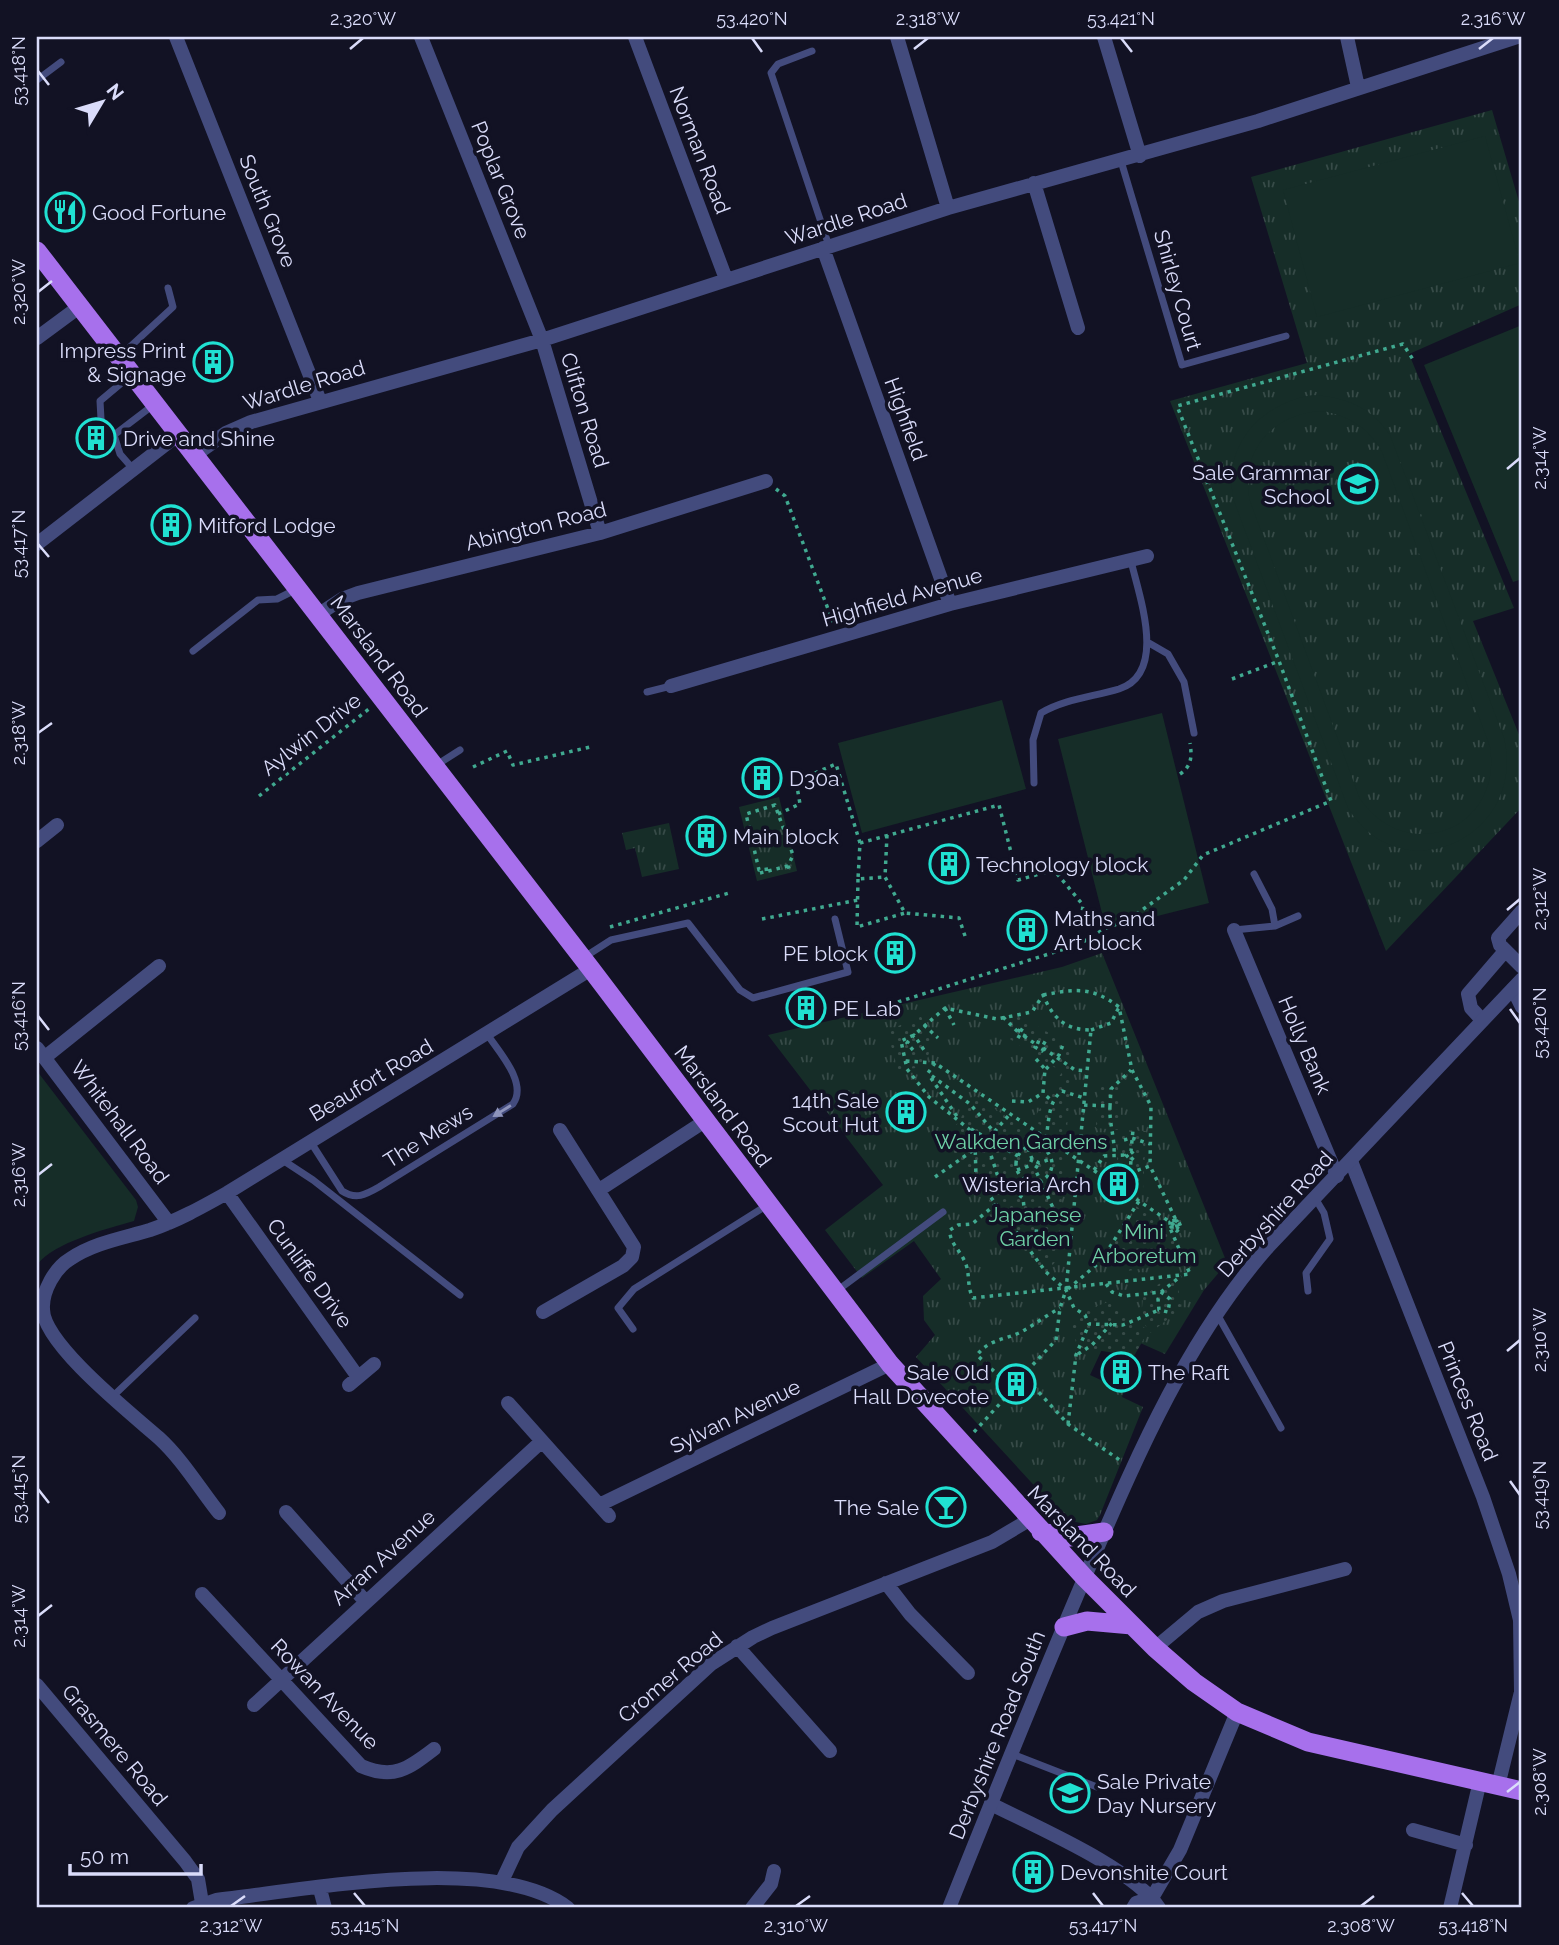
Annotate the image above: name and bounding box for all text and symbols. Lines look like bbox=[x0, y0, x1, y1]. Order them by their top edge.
text: 2.320°W bbox=[330, 8, 396, 29]
text: 53.420°N bbox=[716, 8, 788, 29]
text: 2.318°W bbox=[896, 8, 960, 29]
text: 53.421°N bbox=[1087, 8, 1155, 29]
text: 2.316°W bbox=[1461, 8, 1525, 29]
text: 53.418°N bbox=[8, 36, 29, 106]
north arrow bbox=[66, 66, 136, 136]
text: N bbox=[102, 79, 129, 104]
street label: Norman Road bbox=[664, 83, 736, 217]
street label: Poplar Grove bbox=[466, 117, 536, 243]
street label: South Grove bbox=[234, 151, 302, 271]
street label: Wardle Road bbox=[782, 188, 910, 250]
restaurant icon: Good Fortune bbox=[44, 191, 86, 233]
place label: Good Fortune bbox=[92, 200, 226, 225]
street label: Shirley Court bbox=[1149, 227, 1207, 353]
text: 2.320°W bbox=[8, 259, 29, 325]
place label: Impress Print & Signage bbox=[59, 338, 186, 387]
building icon: Impress Print & Signage bbox=[192, 341, 234, 383]
street label: Clifton Road bbox=[556, 349, 614, 471]
street label: Wardle Road bbox=[240, 355, 368, 415]
street label: Highfield bbox=[879, 374, 933, 464]
building icon: Drive and Shine bbox=[75, 417, 117, 459]
place label: Drive and Shine bbox=[123, 426, 275, 451]
text: 2.314°W bbox=[1529, 426, 1550, 490]
place label: Sale Grammar School bbox=[1192, 460, 1332, 509]
school or university icon: Sale Grammar School bbox=[1337, 463, 1379, 505]
street label: Abington Road bbox=[463, 496, 609, 556]
building icon: Mitford Lodge bbox=[150, 504, 192, 546]
text: 53.417°N bbox=[8, 510, 29, 578]
place label: Mitford Lodge bbox=[198, 513, 335, 538]
street label: Highfield Avenue bbox=[819, 562, 985, 632]
street label: Marsland Road bbox=[325, 590, 433, 722]
street label: Aylwin Drive bbox=[256, 687, 366, 781]
text: 2.318°W bbox=[8, 701, 29, 765]
building icon: D30a bbox=[741, 757, 783, 799]
place label: D30a bbox=[789, 766, 840, 791]
building icon: Main block bbox=[685, 815, 727, 857]
place label: Main block bbox=[733, 824, 839, 849]
building icon: Technology block bbox=[928, 843, 970, 885]
place label: Technology block bbox=[976, 852, 1148, 877]
text: 2.312°W bbox=[1529, 867, 1550, 930]
place label: Maths and Art block bbox=[1054, 906, 1155, 955]
building icon: Maths and Art block bbox=[1006, 909, 1048, 951]
building icon: PE block bbox=[874, 932, 916, 974]
place label: PE block bbox=[783, 941, 868, 966]
text: 53.416°N bbox=[8, 981, 29, 1051]
building icon: PE Lab bbox=[785, 987, 827, 1029]
text: 53.420°N bbox=[1529, 987, 1550, 1059]
street label: Holly Bank bbox=[1273, 992, 1337, 1098]
place label: PE Lab bbox=[833, 996, 901, 1021]
street label: Beaufort Road bbox=[305, 1033, 437, 1127]
street label: Marsland Road bbox=[669, 1040, 777, 1172]
street label: Whitehall Road bbox=[65, 1055, 175, 1189]
place label: 14th Sale Scout Hut bbox=[782, 1088, 879, 1137]
building icon: 14th Sale Scout Hut bbox=[885, 1091, 927, 1133]
street label: The Mews bbox=[379, 1099, 477, 1173]
one-way arrow bbox=[493, 1104, 512, 1117]
park label: Walkden Gardens bbox=[935, 1129, 1107, 1154]
text: 2.316°W bbox=[8, 1143, 29, 1207]
street label: Derbyshire Road bbox=[1212, 1146, 1338, 1282]
building icon: Wisteria Arch bbox=[1097, 1163, 1139, 1205]
place label: Wisteria Arch bbox=[962, 1172, 1091, 1197]
park label: Japanese Garden bbox=[989, 1202, 1081, 1251]
street label: Cunliffe Drive bbox=[262, 1213, 358, 1333]
park label: Mini Arboretum bbox=[1091, 1219, 1197, 1268]
text: 2.310°W bbox=[1529, 1308, 1550, 1372]
street label: Princes Road bbox=[1433, 1337, 1503, 1465]
building icon: The Raft bbox=[1100, 1351, 1142, 1393]
place label: Sale Old Hall Dovecote bbox=[853, 1360, 989, 1409]
place label: The Raft bbox=[1148, 1360, 1230, 1385]
building icon: Sale Old Hall Dovecote bbox=[995, 1363, 1037, 1405]
street label: Sylvan Avenue bbox=[666, 1374, 804, 1458]
text: 53.415°N bbox=[8, 1455, 29, 1523]
text: 53.419°N bbox=[1529, 1461, 1550, 1529]
street label: Marsland Road bbox=[1022, 1480, 1142, 1602]
bar icon: The Sale bbox=[925, 1486, 967, 1528]
place label: The Sale bbox=[834, 1495, 919, 1520]
street label: Arran Avenue bbox=[326, 1504, 440, 1610]
text: 2.314°W bbox=[8, 1584, 29, 1648]
street label: Cromer Road bbox=[613, 1626, 727, 1728]
street label: Derbyshire Road South bbox=[944, 1627, 1050, 1843]
street label: Rowan Avenue bbox=[266, 1633, 384, 1755]
street label: Grasmere Road bbox=[57, 1679, 173, 1811]
text: 2.308°W bbox=[1529, 1748, 1550, 1816]
place label: Sale Private Day Nursery bbox=[1097, 1769, 1217, 1818]
school or university icon: Sale Private Day Nursery bbox=[1049, 1772, 1091, 1814]
scale bar bbox=[70, 1833, 201, 1877]
text: 50 m bbox=[80, 1844, 129, 1869]
building icon: Devonshite Court bbox=[1012, 1851, 1054, 1893]
place label: Devonshite Court bbox=[1060, 1860, 1228, 1885]
text: 2.312°W bbox=[200, 1915, 263, 1936]
text: 53.415°N bbox=[331, 1915, 399, 1936]
text: 2.310°W bbox=[764, 1915, 828, 1936]
text: 53.417°N bbox=[1069, 1915, 1137, 1936]
text: 2.308°W bbox=[1327, 1915, 1395, 1936]
text: 53.418°N bbox=[1438, 1915, 1508, 1936]

